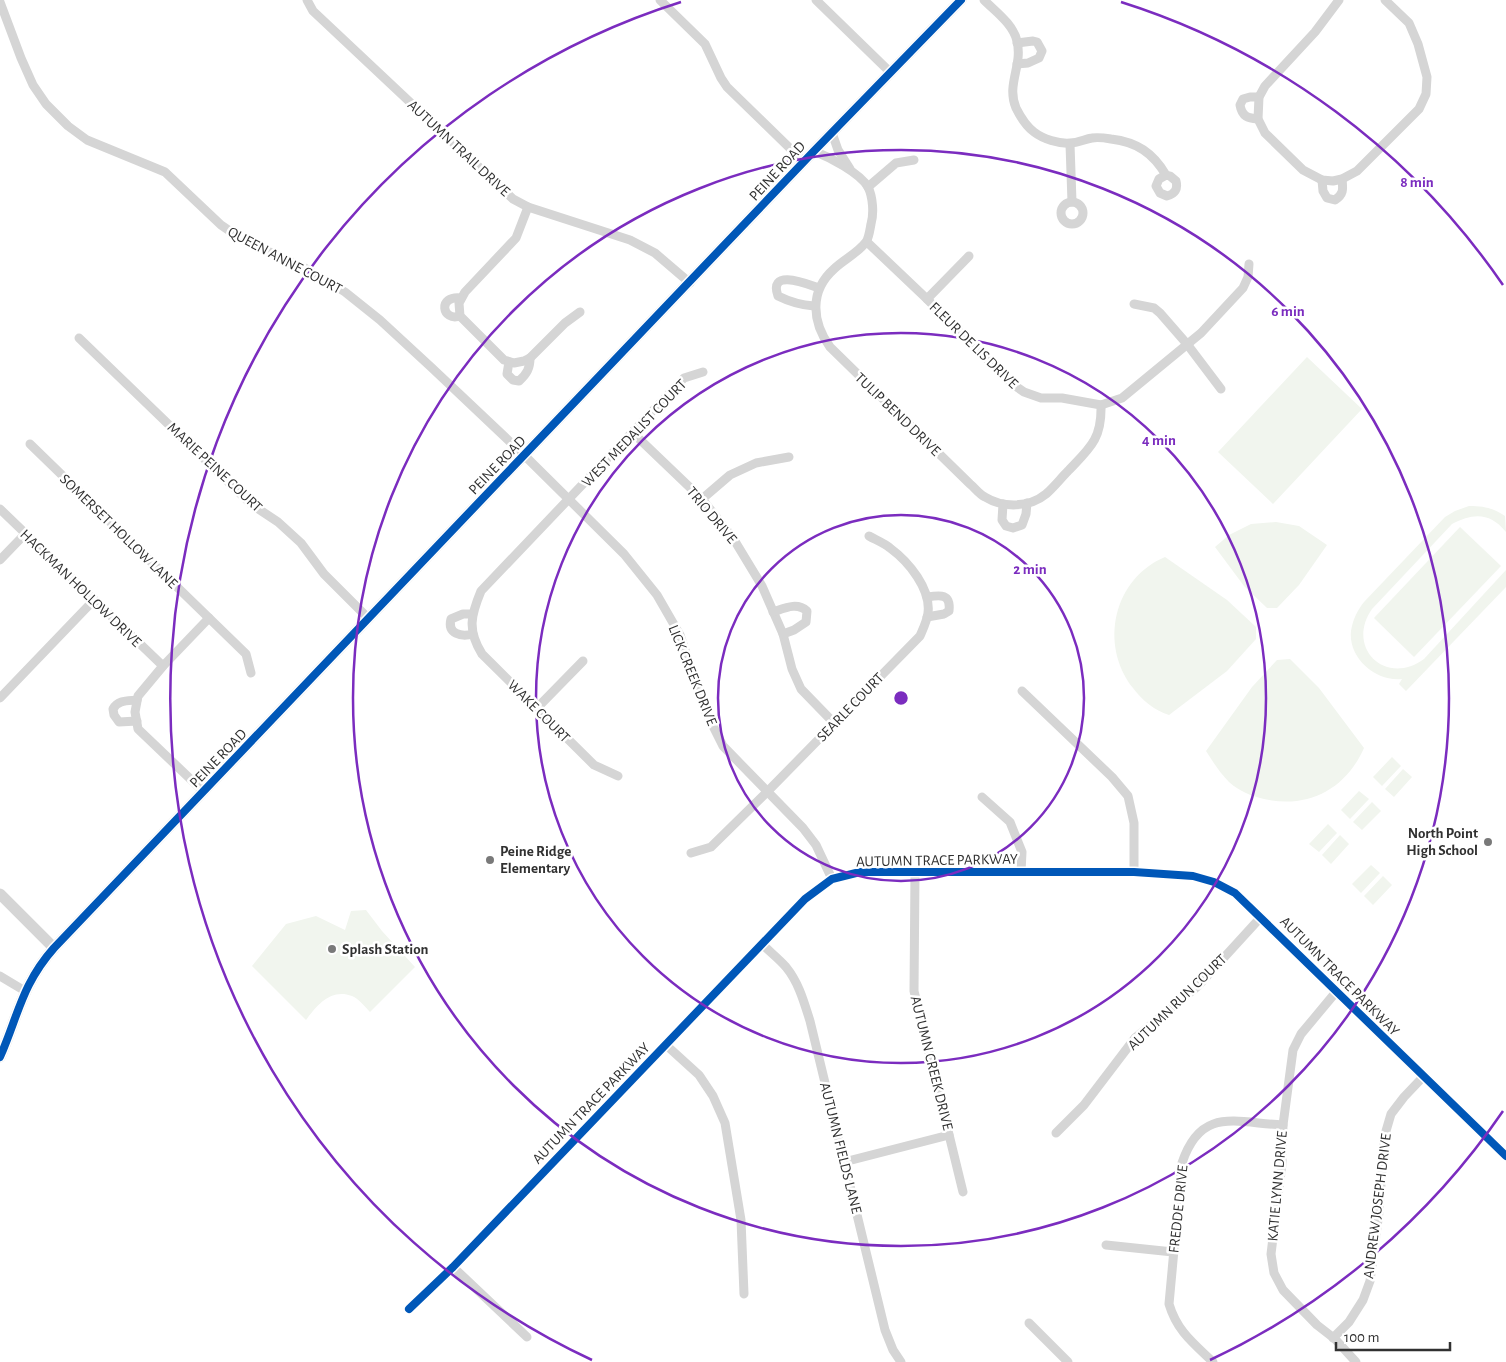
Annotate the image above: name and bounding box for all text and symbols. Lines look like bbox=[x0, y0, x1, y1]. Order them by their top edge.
street label: AUTUMN TRAIL DRIVE bbox=[405, 97, 513, 199]
street label: PEINE ROAD bbox=[746, 139, 809, 204]
text: 8 min bbox=[1400, 175, 1434, 190]
street label: QUEEN ANNE COURT bbox=[225, 224, 345, 297]
street label: FLEUR DE LIS DRIVE bbox=[926, 299, 1021, 391]
text: 6 min bbox=[1271, 304, 1305, 319]
street label: TULIP BEND DRIVE bbox=[852, 370, 943, 459]
street label: WEST MEDALIST COURT bbox=[579, 376, 690, 490]
street label: MARIE PEINE COURT bbox=[164, 420, 265, 515]
street label: PEINE ROAD bbox=[466, 433, 529, 497]
text: 4 min bbox=[1142, 433, 1176, 448]
street label: SOMERSET HOLLOW LANE bbox=[57, 471, 180, 591]
street label: TRIO DRIVE bbox=[684, 484, 740, 547]
street label: HACKMAN HOLLOW DRIVE bbox=[17, 527, 144, 650]
text: 2 min bbox=[1013, 562, 1047, 577]
street label: LICK CREEK DRIVE bbox=[665, 623, 720, 728]
street label: SEARLE COURT bbox=[814, 670, 887, 745]
street label: WAKE COURT bbox=[505, 677, 573, 746]
centre of rings bbox=[892, 689, 910, 707]
street label: PEINE ROAD bbox=[187, 726, 250, 790]
place label: North Point High School bbox=[1406, 826, 1478, 858]
marker: North Point High School bbox=[1482, 836, 1494, 848]
place label: Peine Ridge Elementary bbox=[500, 844, 571, 876]
street label: AUTUMN TRACE PARKWAY bbox=[856, 852, 1018, 869]
marker: Peine Ridge Elementary bbox=[484, 854, 496, 866]
street label: AUTUMN TRACE PARKWAY bbox=[1277, 914, 1402, 1039]
place label: Splash Station bbox=[342, 942, 428, 957]
marker: Splash Station bbox=[326, 943, 338, 955]
street label: AUTUMN RUN COURT bbox=[1125, 951, 1230, 1053]
street label: AUTUMN CREEK DRIVE bbox=[908, 994, 955, 1132]
street label: AUTUMN TRACE PARKWAY bbox=[530, 1040, 653, 1167]
street label: AUTUMN FIELDS LANE bbox=[817, 1081, 864, 1215]
street label: KATIE LYNN DRIVE bbox=[1265, 1130, 1290, 1242]
street label: ANDREW JOSEPH DRIVE bbox=[1361, 1133, 1394, 1280]
street label: FREDDE DRIVE bbox=[1166, 1164, 1191, 1254]
scale bar bbox=[1336, 1320, 1450, 1352]
text: 100 m bbox=[1344, 1330, 1379, 1345]

